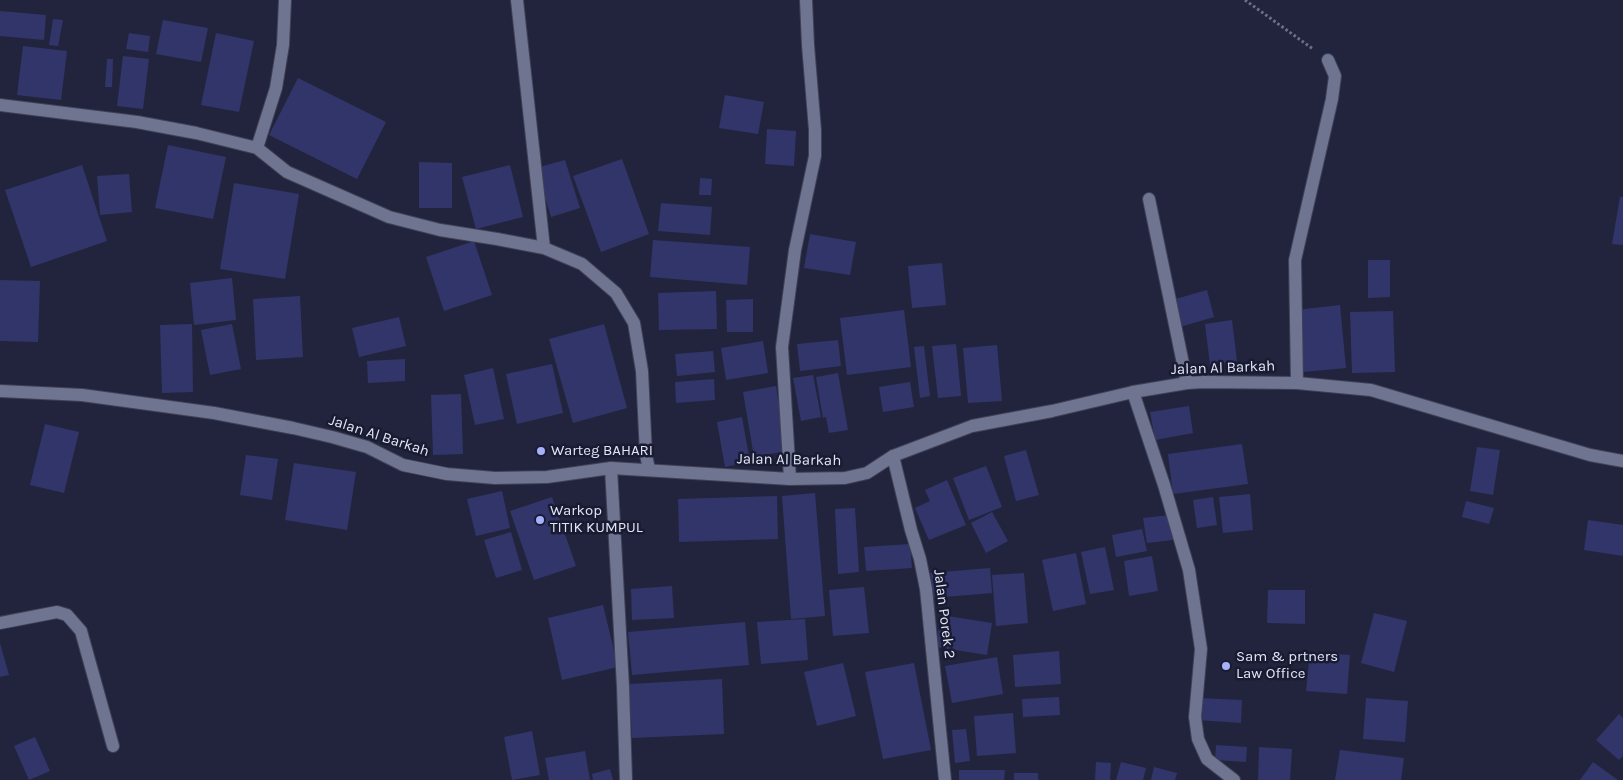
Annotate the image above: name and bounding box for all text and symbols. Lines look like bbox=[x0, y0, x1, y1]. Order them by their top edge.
street label: Jalan Al Barkah bbox=[1170, 357, 1276, 379]
street label: Jalan Al Barkah bbox=[327, 411, 431, 461]
place label: Warteg BAHARI bbox=[551, 442, 653, 460]
marker: Warteg BAHARI bbox=[535, 445, 547, 457]
street label: Jalan Al Barkah bbox=[737, 450, 841, 470]
place label: Warkop TITIK KUMPUL bbox=[550, 502, 643, 537]
marker: Warkop TITIK KUMPUL bbox=[534, 514, 546, 526]
street label: Jalan Porek 2 bbox=[930, 568, 958, 660]
place label: Sam & prtners Law Office bbox=[1236, 648, 1338, 683]
marker: Sam & prtners Law Office bbox=[1220, 660, 1232, 672]

